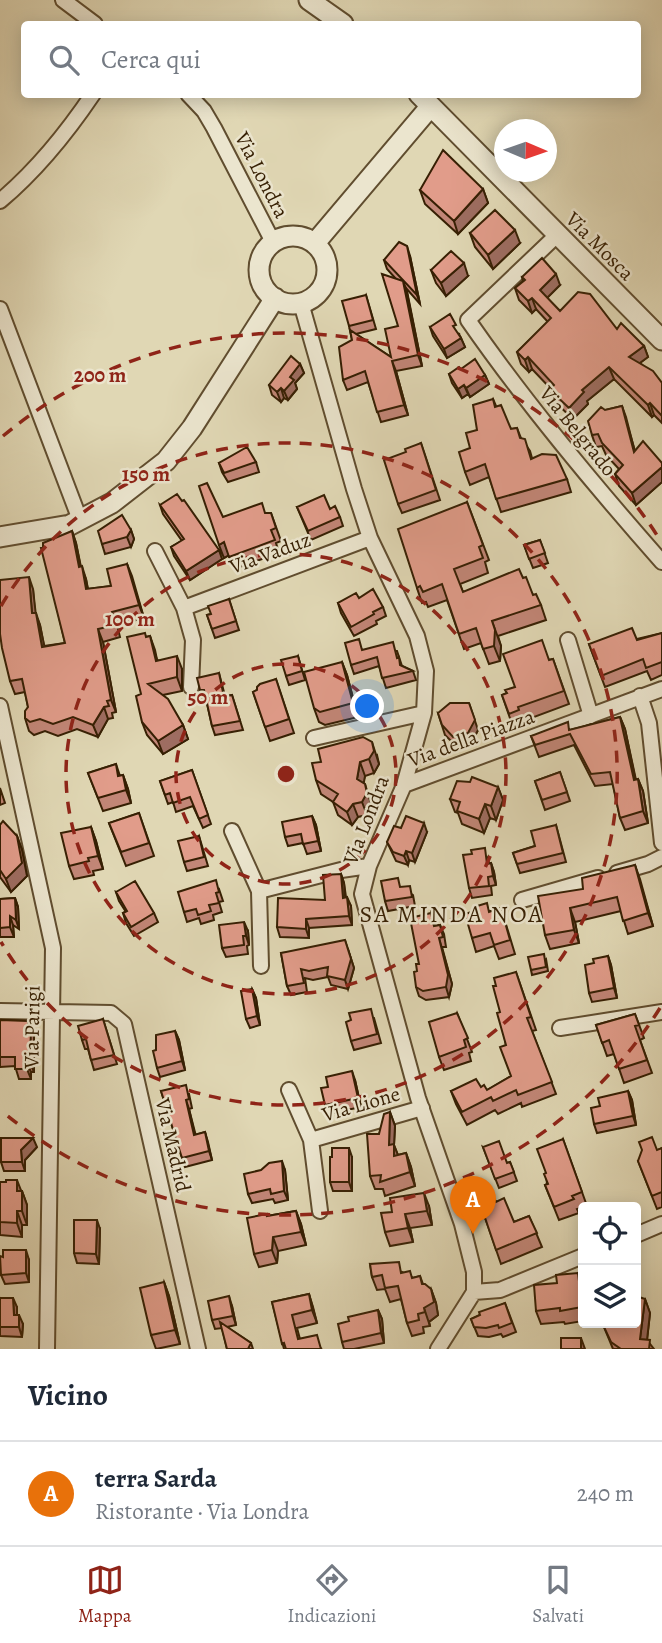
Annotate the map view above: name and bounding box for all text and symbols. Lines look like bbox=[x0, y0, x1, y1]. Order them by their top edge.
search box bbox=[21, 21, 641, 98]
icon: search bbox=[45, 41, 83, 79]
text: Cerca qui bbox=[101, 42, 201, 77]
north arrow bbox=[494, 119, 557, 182]
street label: Via Londra bbox=[228, 126, 296, 223]
street label: Via Mosca bbox=[559, 205, 641, 287]
text: 200 m bbox=[74, 361, 127, 389]
street label: Via Belgrado bbox=[532, 379, 623, 482]
text: 150 m bbox=[122, 460, 171, 488]
street label: Via Vaduz bbox=[224, 525, 315, 581]
text: 100 m bbox=[105, 605, 155, 633]
text: 50 m bbox=[188, 683, 229, 711]
your location bbox=[350, 689, 384, 723]
street label: Via della Piazza bbox=[403, 702, 538, 774]
centre of rings bbox=[274, 762, 298, 786]
street label: Via Londra bbox=[336, 771, 396, 870]
district label: SA MINDA NOA bbox=[360, 898, 544, 930]
street label: Via Parigi bbox=[17, 985, 47, 1070]
street label: Via Lione bbox=[318, 1080, 403, 1129]
street label: Via Madrid bbox=[148, 1094, 198, 1195]
pin: A bbox=[450, 1176, 496, 1234]
map controls bbox=[578, 1202, 641, 1328]
button: locate bbox=[578, 1202, 641, 1265]
button: layers bbox=[578, 1265, 641, 1328]
text: Vicino bbox=[28, 1375, 108, 1415]
text: terra Sarda bbox=[95, 1461, 217, 1496]
text: A bbox=[44, 1478, 58, 1509]
text: 240 m bbox=[577, 1478, 634, 1509]
text: Ristorante · Via Londra bbox=[95, 1496, 309, 1527]
tab: Mappa bbox=[78, 1561, 132, 1629]
tab: Indicazioni bbox=[288, 1561, 376, 1629]
tab: Salvati bbox=[532, 1561, 584, 1629]

